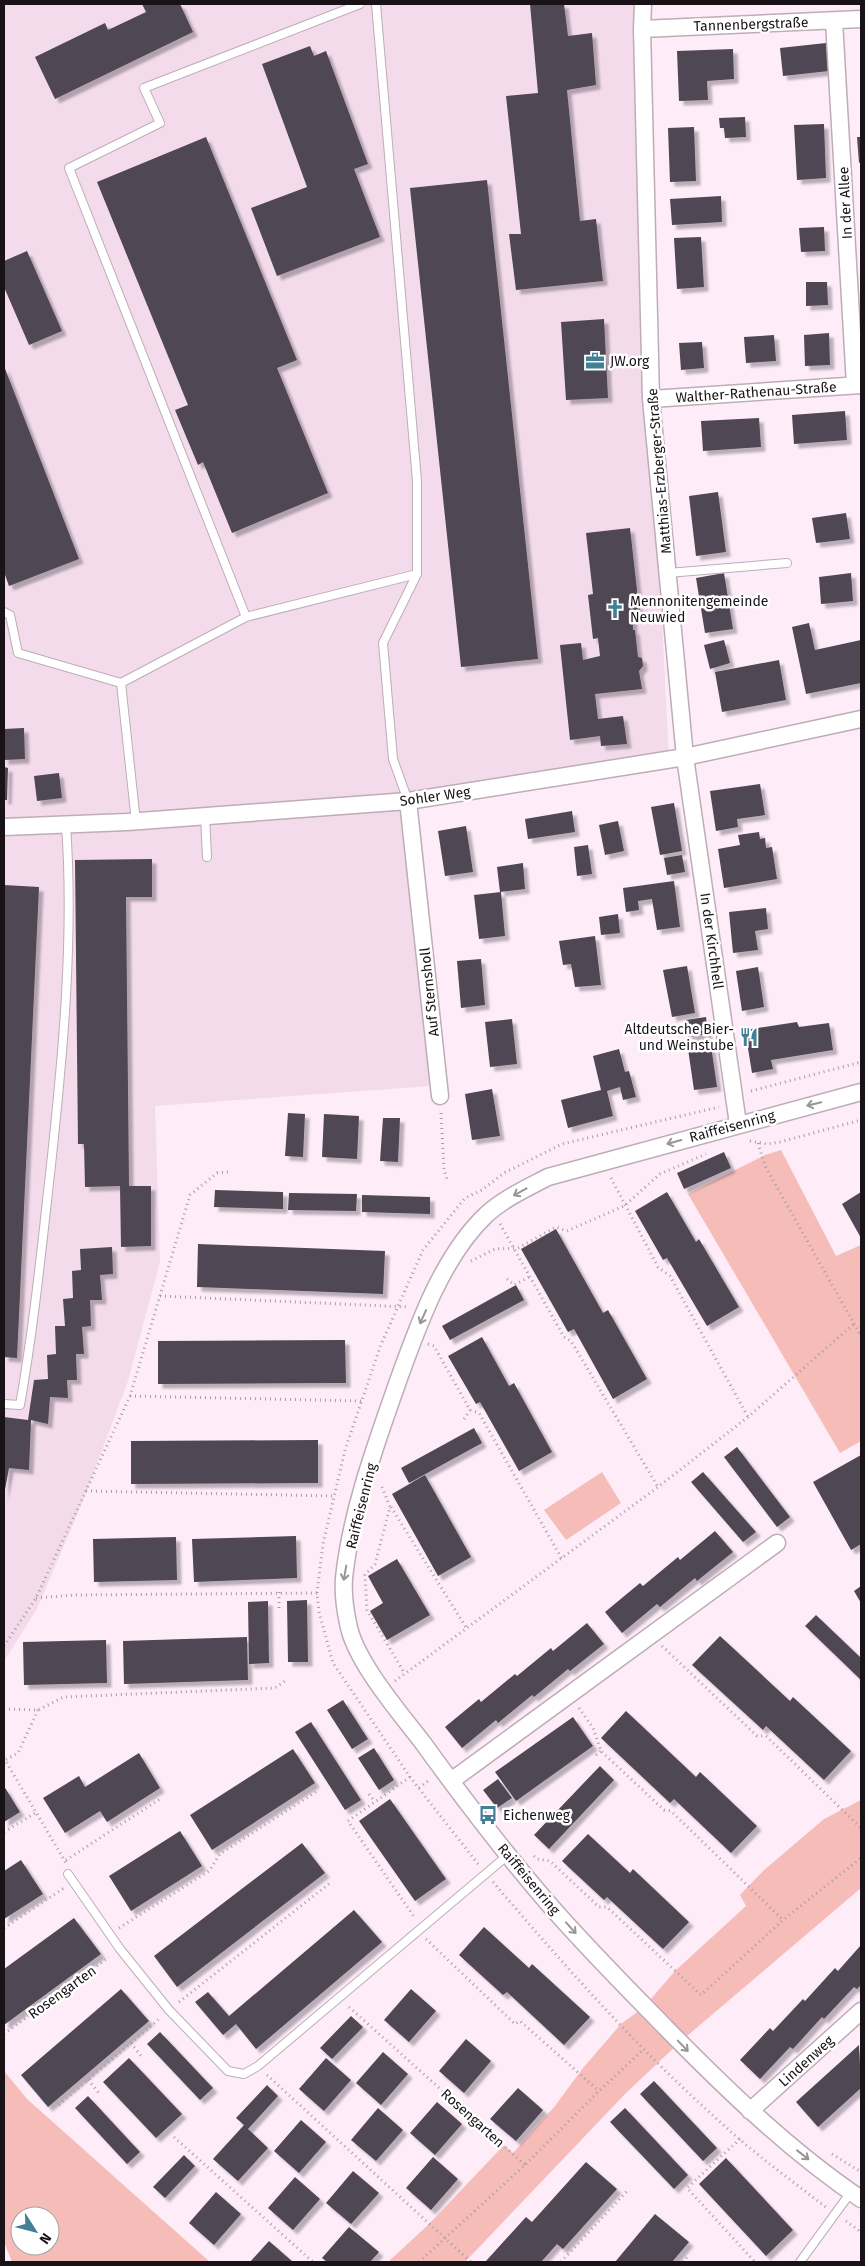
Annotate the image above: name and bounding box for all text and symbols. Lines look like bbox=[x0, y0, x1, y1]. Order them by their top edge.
street label: Tannenbergstraße bbox=[693, 14, 809, 35]
street label: In der Allee bbox=[835, 166, 856, 240]
office icon: JW.org bbox=[584, 350, 606, 372]
place label: JW.org bbox=[610, 353, 650, 370]
street label: Walther-Rathenau-Straße bbox=[675, 378, 837, 407]
street label: Matthias-Erzberger-Straße bbox=[644, 388, 675, 554]
place label: Mennonitengemeinde Neuwied bbox=[630, 593, 768, 626]
church icon: Mennonitengemeinde Neuwied bbox=[604, 598, 626, 620]
street label: Sohler Weg bbox=[399, 783, 472, 810]
street label: In der Kirchhell bbox=[696, 892, 727, 990]
street label: Auf Sternsholl bbox=[416, 947, 443, 1037]
place label: Altdeutsche Bier- und Weinstube bbox=[624, 1021, 734, 1054]
restaurant icon: Altdeutsche Bier- und Weinstube bbox=[738, 1026, 760, 1048]
one-way arrow bbox=[807, 1100, 823, 1110]
street label: Raiffeisenring bbox=[687, 1107, 777, 1146]
one-way arrow bbox=[667, 1137, 683, 1147]
one-way arrow bbox=[513, 1187, 528, 1197]
one-way arrow bbox=[418, 1309, 427, 1324]
street label: Raiffeisenring bbox=[343, 1461, 381, 1551]
one-way arrow bbox=[340, 1564, 350, 1580]
bus stop icon: Eichenweg bbox=[477, 1804, 499, 1826]
place label: Eichenweg bbox=[503, 1807, 571, 1824]
street label: Raiffeisenring bbox=[494, 1840, 564, 1919]
one-way arrow bbox=[565, 1922, 577, 1935]
street label: Rosengarten bbox=[25, 1962, 99, 2023]
street label: Lindenweg bbox=[775, 2032, 838, 2091]
one-way arrow bbox=[677, 2040, 689, 2052]
street label: Rosengarten bbox=[437, 2085, 508, 2151]
one-way arrow bbox=[796, 2150, 810, 2160]
north arrow bbox=[10, 2206, 60, 2256]
text: N bbox=[36, 2230, 55, 2247]

